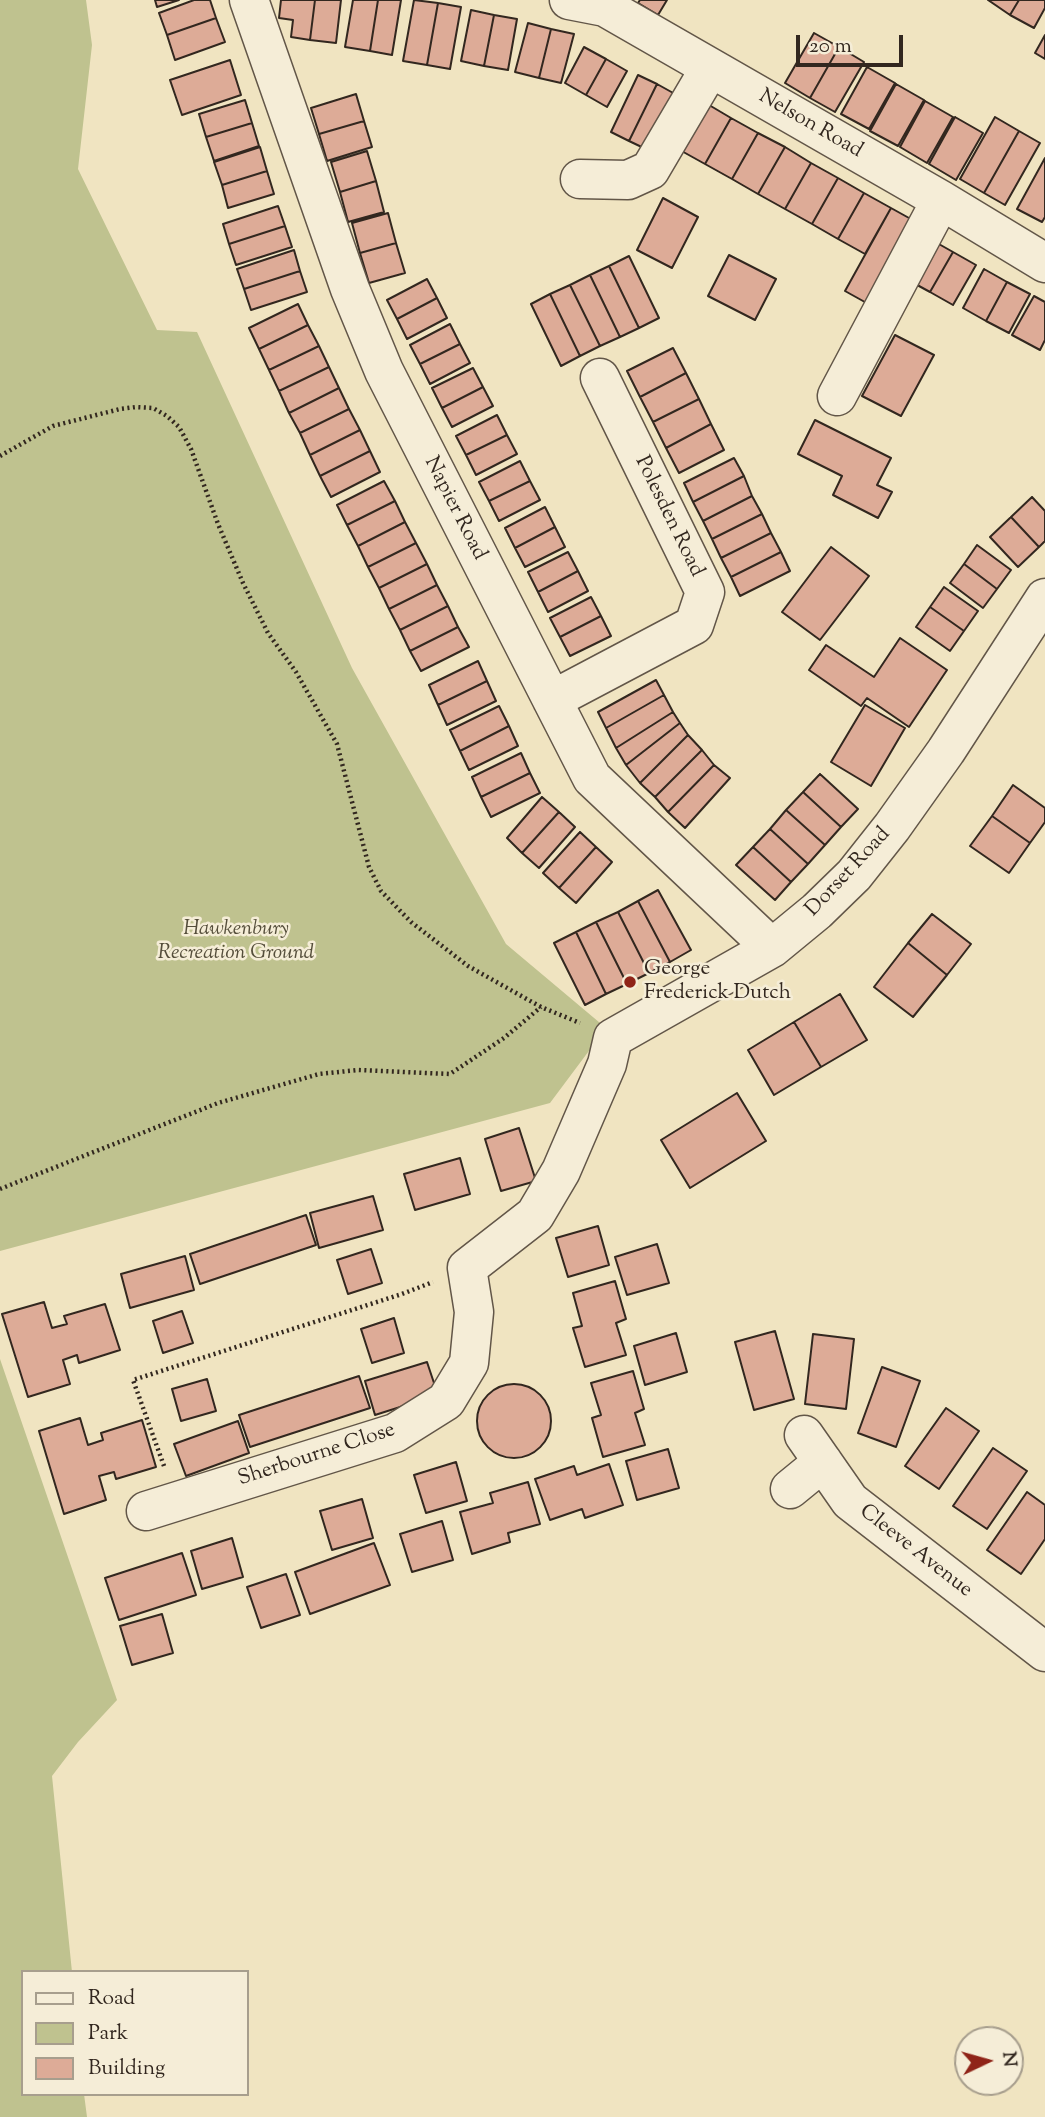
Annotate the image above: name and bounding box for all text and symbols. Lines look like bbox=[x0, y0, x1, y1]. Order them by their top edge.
scale bar bbox=[800, 21, 907, 65]
text: 20 m bbox=[809, 32, 852, 62]
street label: Nelson Road bbox=[754, 85, 866, 165]
street label: Polesden Road bbox=[628, 452, 708, 582]
street label: Napier Road bbox=[417, 453, 491, 565]
street label: Dorset Road bbox=[801, 823, 897, 923]
park label: Hawkenbury Recreation Ground bbox=[158, 917, 314, 967]
place label: George Frederick Dutch bbox=[644, 957, 791, 1007]
marker: George Frederick Dutch bbox=[622, 974, 638, 990]
street label: Sherbourne Close bbox=[235, 1419, 399, 1493]
street label: Cleeve Avenue bbox=[853, 1500, 977, 1604]
legend bbox=[21, 1970, 248, 2096]
text: Road bbox=[88, 1984, 135, 2014]
text: Park bbox=[88, 2019, 128, 2049]
north arrow bbox=[954, 2026, 1024, 2096]
text: N bbox=[994, 2051, 1023, 2068]
text: Building bbox=[88, 2054, 165, 2084]

